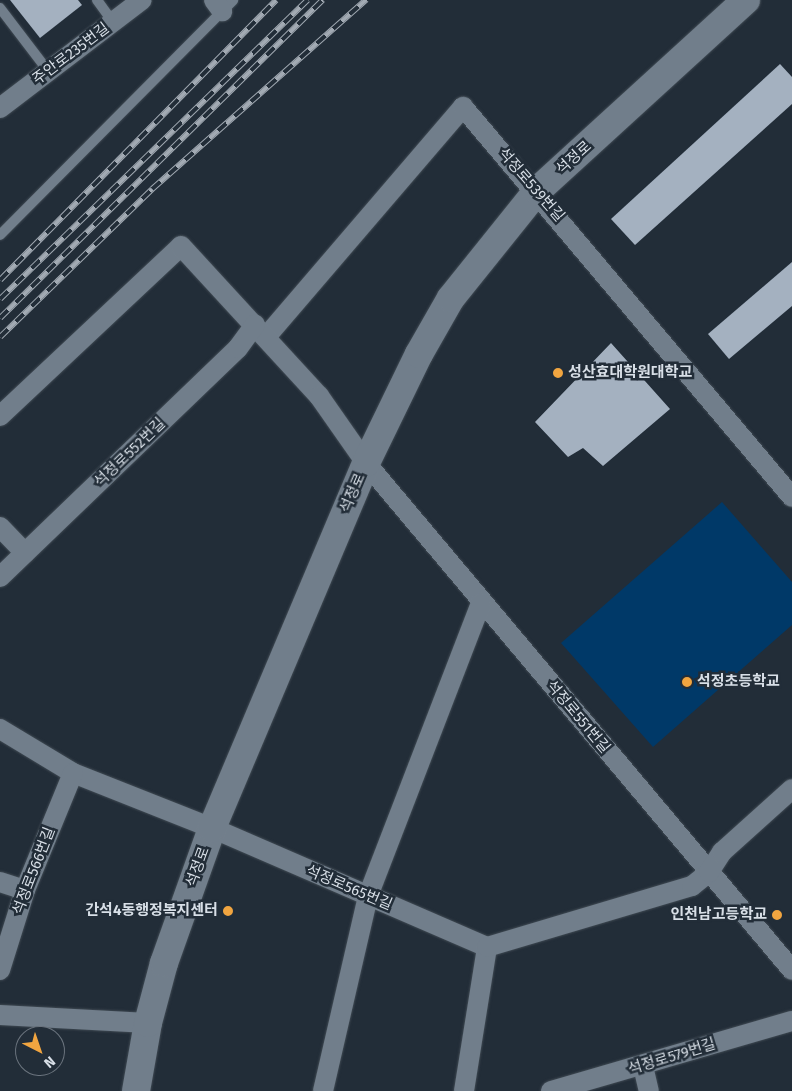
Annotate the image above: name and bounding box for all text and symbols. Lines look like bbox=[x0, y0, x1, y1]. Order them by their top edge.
street label: 주안로235번길 bbox=[29, 19, 113, 89]
street label: 석정로 bbox=[553, 137, 595, 179]
street label: 석정로539번길 bbox=[494, 145, 568, 225]
place label: 성산효대학원대학교 bbox=[568, 364, 692, 382]
marker: 성산효대학원대학교 bbox=[552, 367, 564, 379]
street label: 석정로552번길 bbox=[91, 415, 169, 491]
street label: 석정로 bbox=[337, 470, 369, 516]
place label: 석정초등학교 bbox=[697, 673, 780, 691]
marker: 석정초등학교 bbox=[681, 676, 693, 688]
street label: 석정로551번길 bbox=[542, 677, 614, 757]
street label: 석정로566번길 bbox=[9, 825, 59, 917]
street label: 석정로 bbox=[182, 844, 214, 890]
street label: 석정로565번길 bbox=[303, 862, 395, 914]
place label: 간석4동행정복지센터 bbox=[85, 902, 218, 920]
marker: 간석4동행정복지센터 bbox=[222, 905, 234, 917]
place label: 인천남고등학교 bbox=[670, 906, 767, 924]
marker: 인천남고등학교 bbox=[771, 909, 783, 921]
north arrow bbox=[15, 1026, 65, 1076]
street label: 석정로579번길 bbox=[626, 1035, 718, 1079]
text: N bbox=[40, 1052, 59, 1071]

